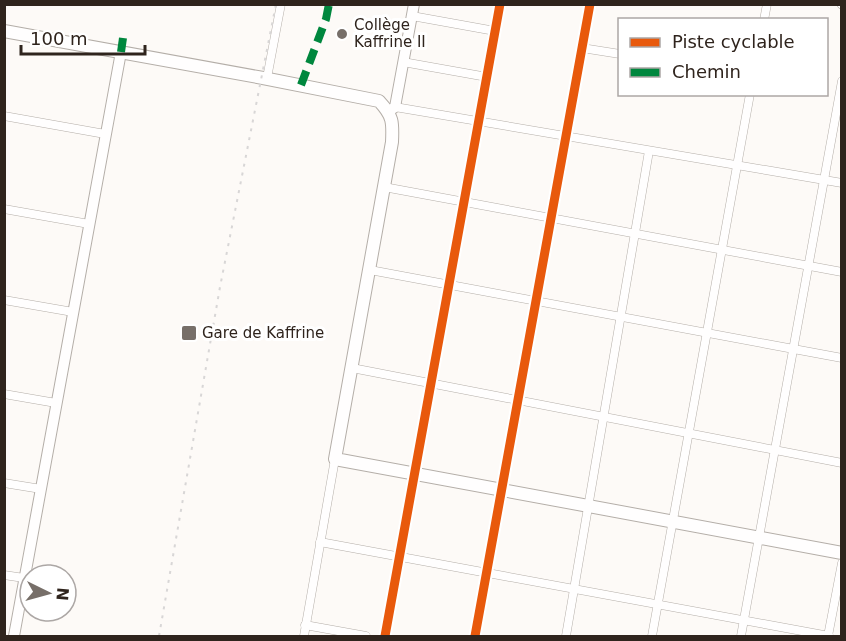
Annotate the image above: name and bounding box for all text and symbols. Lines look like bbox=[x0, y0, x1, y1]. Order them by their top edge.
place label: Collège Kaffrine II bbox=[354, 16, 426, 51]
scale bar bbox=[21, 18, 146, 56]
legend bbox=[618, 18, 828, 96]
marker: Collège Kaffrine II bbox=[335, 27, 349, 41]
text: 100 m bbox=[30, 28, 88, 49]
text: Piste cyclable bbox=[672, 31, 795, 52]
text: Chemin bbox=[672, 61, 741, 82]
marker: Gare de Kaffrine bbox=[180, 324, 198, 342]
place label: Gare de Kaffrine bbox=[202, 324, 324, 342]
north arrow bbox=[18, 563, 78, 623]
text: N bbox=[52, 587, 72, 602]

